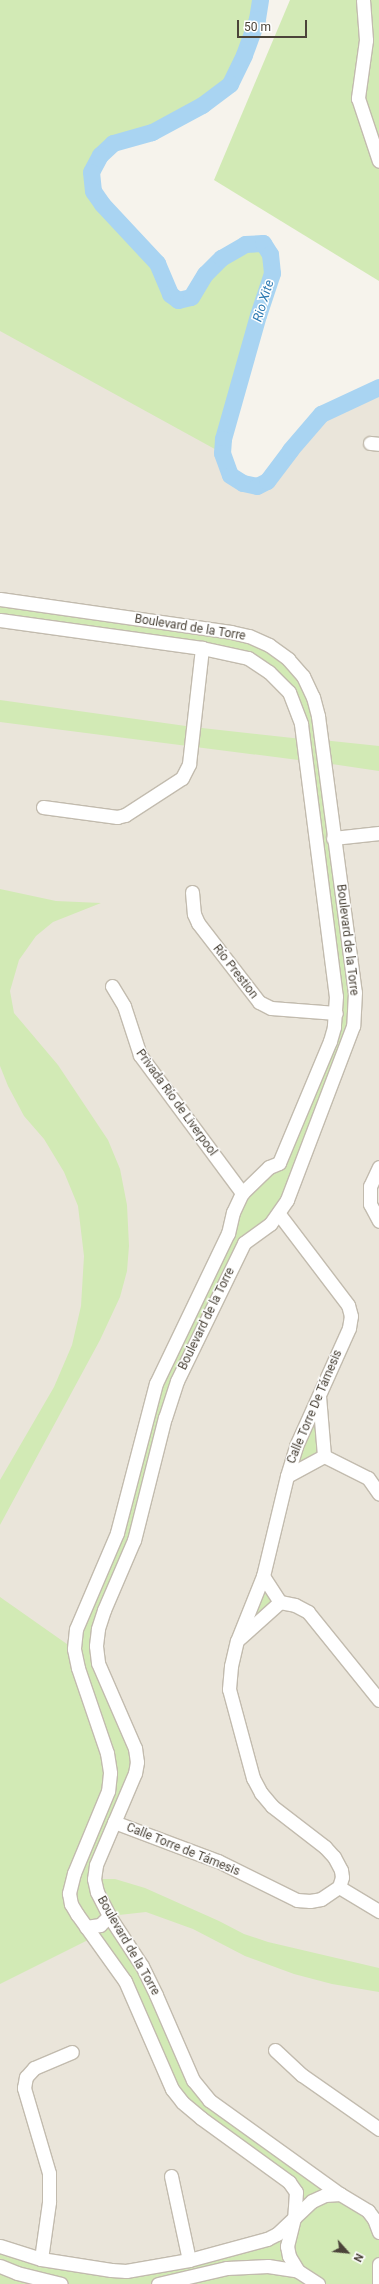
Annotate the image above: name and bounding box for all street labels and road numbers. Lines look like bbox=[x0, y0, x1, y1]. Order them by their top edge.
street label: Boulevard de la Torre bbox=[133, 612, 247, 644]
street label: Boulevard de la Torre bbox=[333, 883, 361, 997]
street label: Río Prestion bbox=[209, 942, 261, 1002]
street label: Privada Río de Liverpool bbox=[132, 1047, 220, 1159]
street label: Boulevard de la Torre bbox=[176, 1265, 238, 1373]
street label: Calle Torre De Támesis bbox=[284, 1348, 346, 1466]
street label: Calle Torre de Támesis bbox=[124, 1821, 242, 1879]
street label: Boulevard de la Torre bbox=[94, 1894, 162, 1998]

